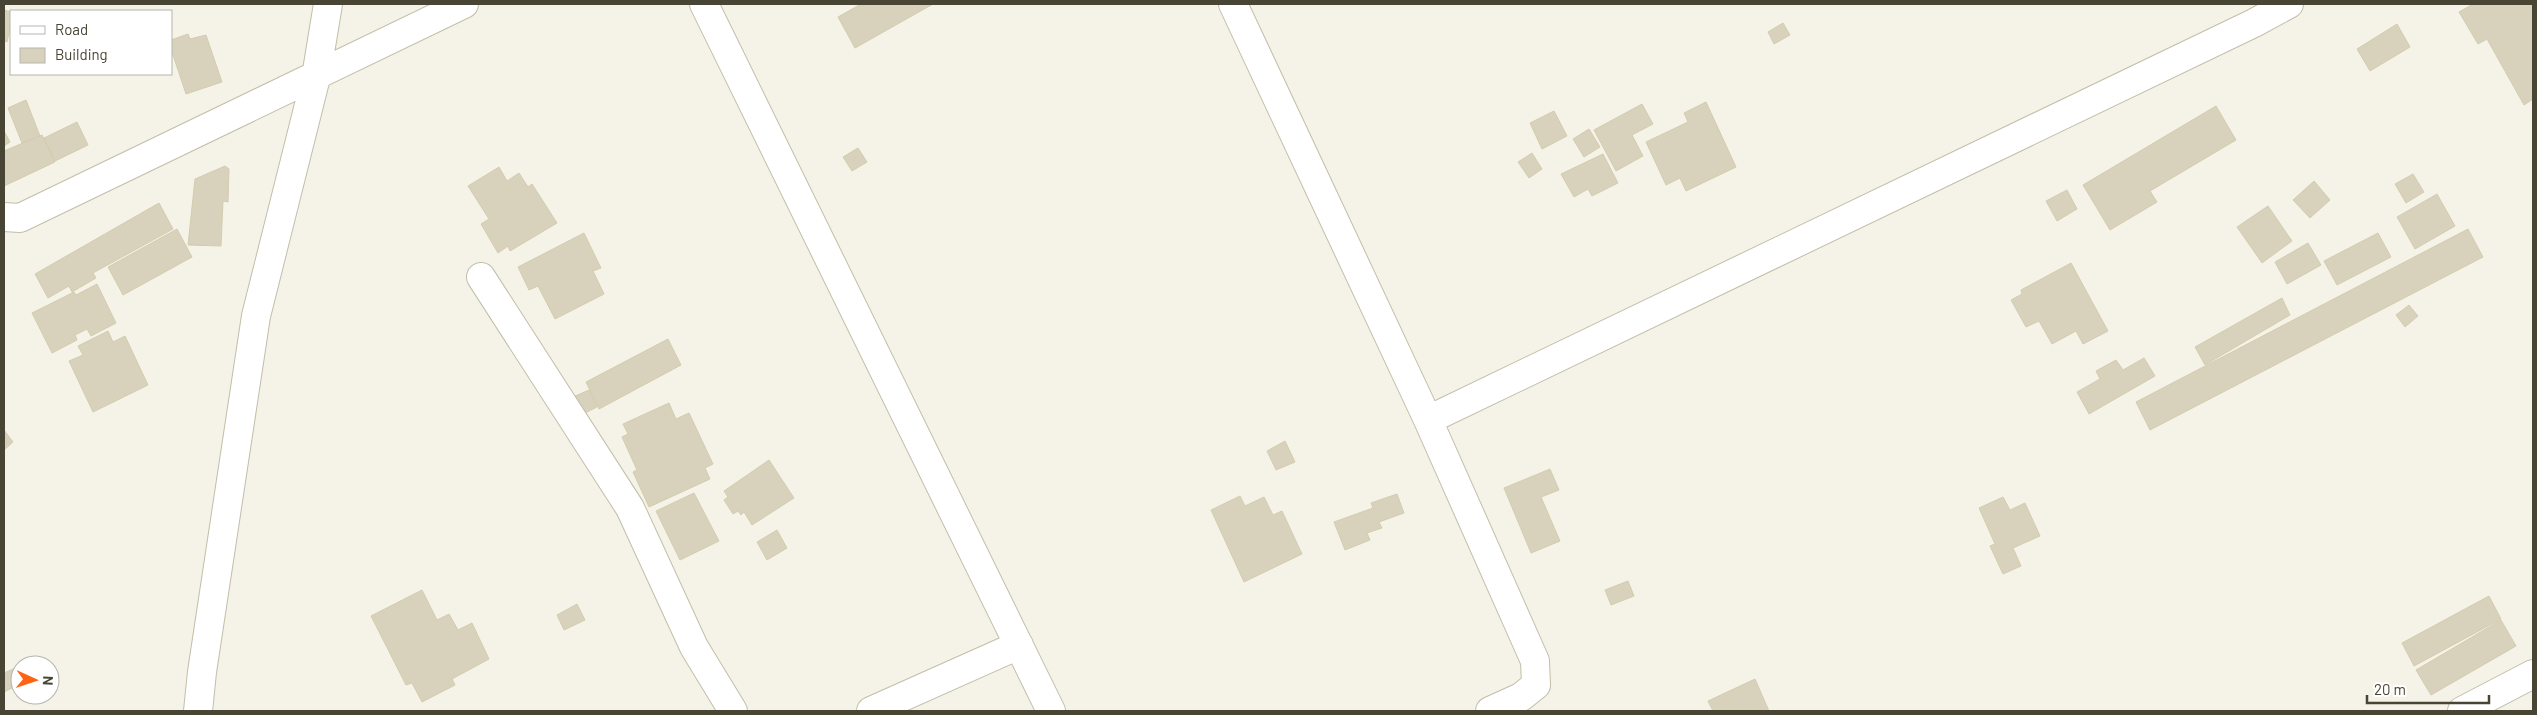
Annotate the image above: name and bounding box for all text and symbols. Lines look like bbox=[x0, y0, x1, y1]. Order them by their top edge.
legend bbox=[10, 10, 172, 75]
text: Road bbox=[55, 20, 88, 38]
text: Building bbox=[55, 45, 108, 63]
north arrow bbox=[10, 655, 60, 705]
scale bar bbox=[2367, 672, 2490, 704]
text: N bbox=[40, 676, 57, 686]
text: 20 m bbox=[2374, 680, 2406, 698]

